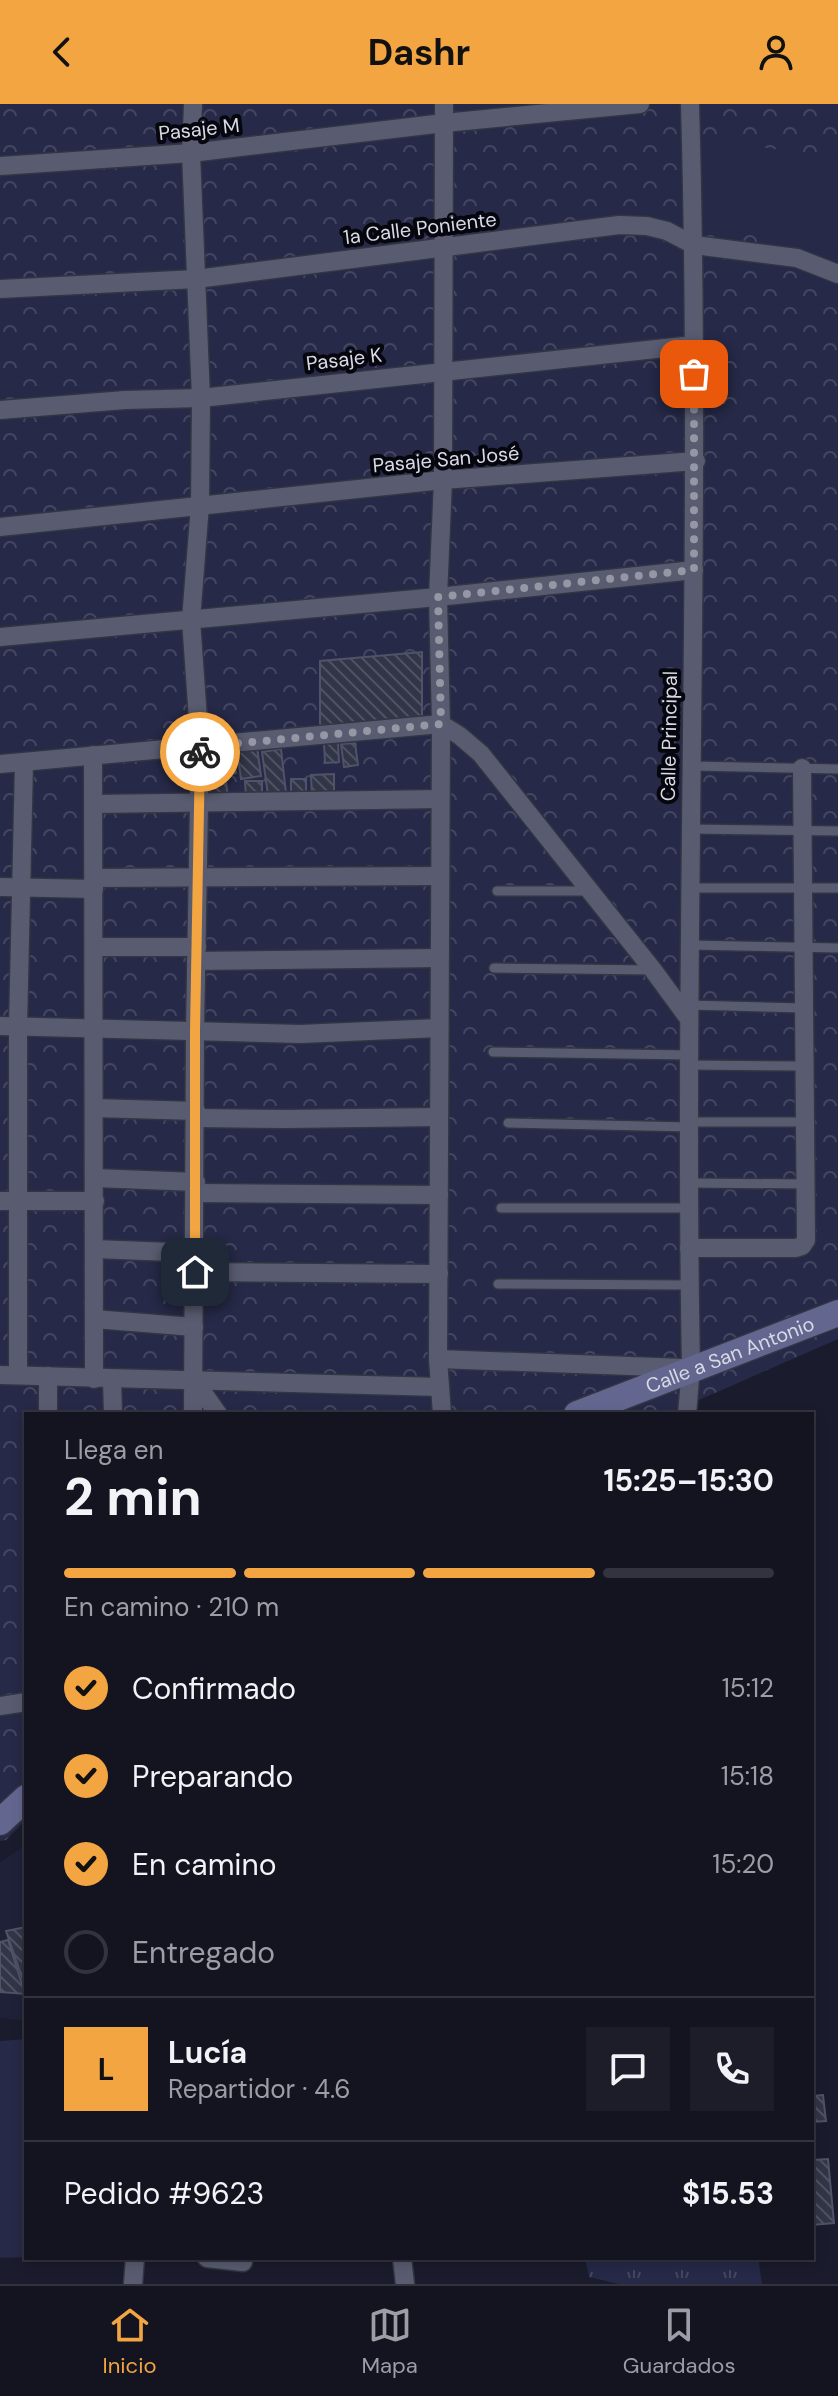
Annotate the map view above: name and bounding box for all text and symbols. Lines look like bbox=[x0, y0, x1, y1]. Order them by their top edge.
text: Dashr bbox=[368, 29, 470, 76]
icon: back bbox=[40, 30, 84, 74]
icon: person bbox=[754, 30, 798, 74]
street label: Pasaje M bbox=[157, 112, 241, 146]
street label: 1a Calle Poniente bbox=[342, 206, 498, 250]
pin bbox=[660, 340, 728, 408]
street label: Pasaje K bbox=[305, 341, 384, 377]
icon: bag bbox=[672, 352, 716, 396]
street label: Pasaje San José bbox=[372, 440, 520, 478]
street label: Calle Principal bbox=[655, 671, 683, 801]
courier bbox=[160, 712, 240, 792]
icon: bike bbox=[178, 730, 222, 774]
pin bbox=[161, 1238, 229, 1306]
icon: home bbox=[173, 1250, 217, 1294]
street label: Calle a San Antonio bbox=[642, 1310, 818, 1399]
text: Llega en bbox=[64, 1433, 163, 1467]
text: 15:25–15:30 bbox=[604, 1461, 774, 1500]
text: 2 min bbox=[64, 1463, 202, 1531]
text: En camino · 210 m bbox=[64, 1590, 279, 1624]
icon: check bbox=[64, 1666, 108, 1710]
text: Confirmado bbox=[132, 1669, 296, 1708]
text: 15:12 bbox=[722, 1671, 774, 1705]
icon: check bbox=[64, 1754, 108, 1798]
text: Preparando bbox=[132, 1757, 293, 1796]
text: 15:18 bbox=[721, 1759, 774, 1793]
icon: check bbox=[64, 1842, 108, 1886]
text: En camino bbox=[132, 1845, 277, 1884]
text: 15:20 bbox=[712, 1847, 774, 1881]
text: Entregado bbox=[132, 1933, 275, 1972]
button: chat bbox=[586, 2027, 670, 2111]
button: phone bbox=[690, 2027, 774, 2111]
text: Lucía bbox=[168, 2033, 247, 2072]
text: L bbox=[98, 2050, 114, 2089]
text: Repartidor · 4.6 bbox=[168, 2072, 351, 2106]
text: Pedido #9623 bbox=[64, 2174, 264, 2213]
text: $15.53 bbox=[682, 2174, 774, 2213]
tab: Inicio bbox=[103, 2303, 157, 2380]
tab: Mapa bbox=[362, 2303, 418, 2380]
tab: Guardados bbox=[623, 2303, 735, 2380]

